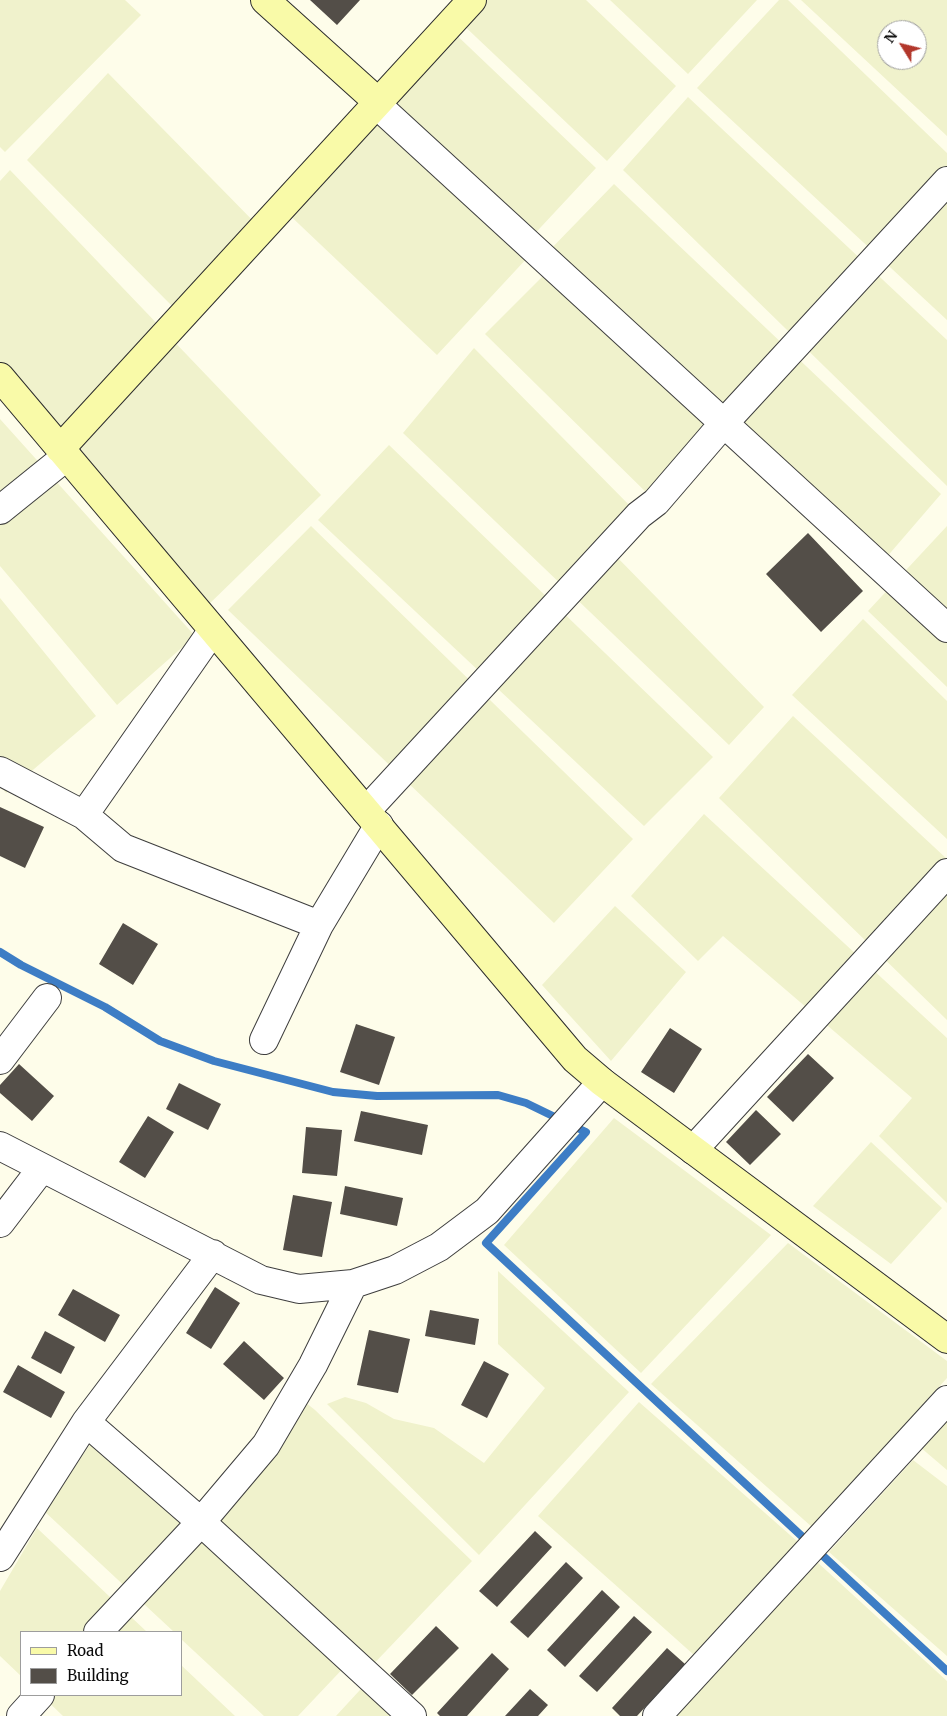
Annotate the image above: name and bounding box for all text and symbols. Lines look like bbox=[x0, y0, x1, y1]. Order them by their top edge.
north arrow bbox=[877, 20, 927, 70]
text: N bbox=[880, 27, 901, 47]
legend bbox=[20, 1631, 182, 1696]
text: Road bbox=[67, 1641, 103, 1660]
text: Building bbox=[67, 1666, 129, 1685]

